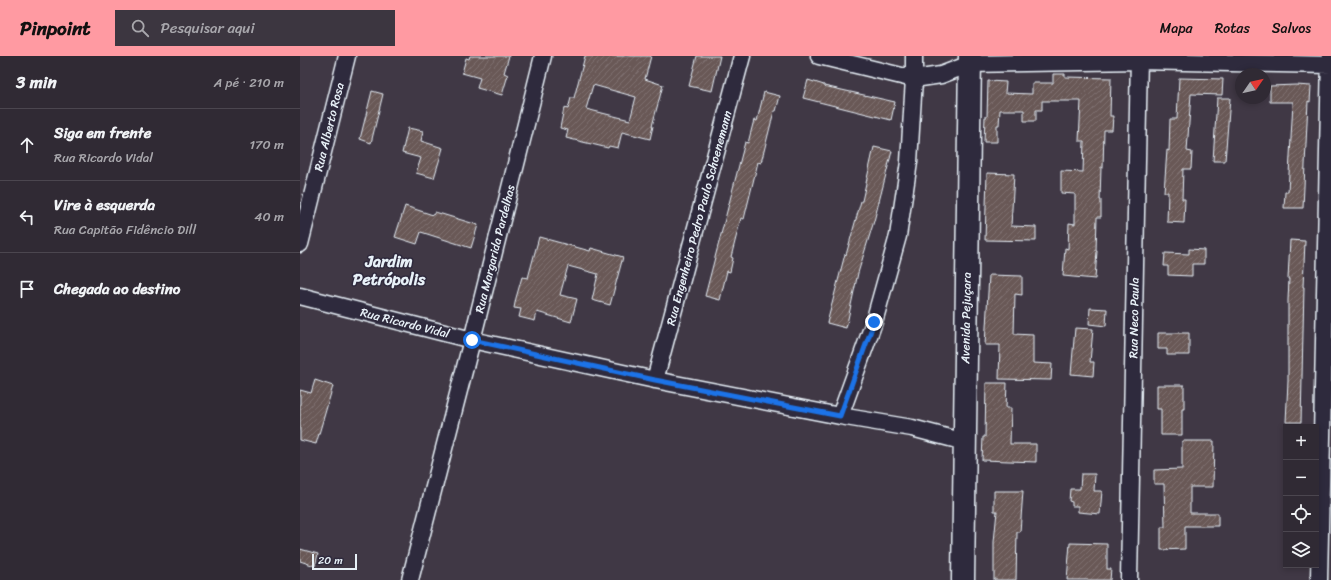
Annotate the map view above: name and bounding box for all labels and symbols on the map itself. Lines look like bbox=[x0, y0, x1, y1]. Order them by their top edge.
north arrow bbox=[1235, 68, 1271, 104]
street label: Rua Alberto Rosa bbox=[307, 80, 351, 174]
street label: Rua Engenheiro Pedro Paulo Schoenemann bbox=[660, 108, 738, 328]
street label: Rua Margarida Pardelhas bbox=[468, 183, 522, 315]
district label: Jardim Petrópolis bbox=[353, 247, 426, 294]
street label: Avenida Pejuçara bbox=[954, 272, 978, 365]
street label: Rua Neco Paula bbox=[1122, 277, 1146, 359]
street label: Rua Ricardo Vidal bbox=[358, 301, 453, 345]
route end bbox=[865, 313, 883, 331]
route start bbox=[463, 331, 481, 349]
scale bar bbox=[312, 552, 357, 571]

